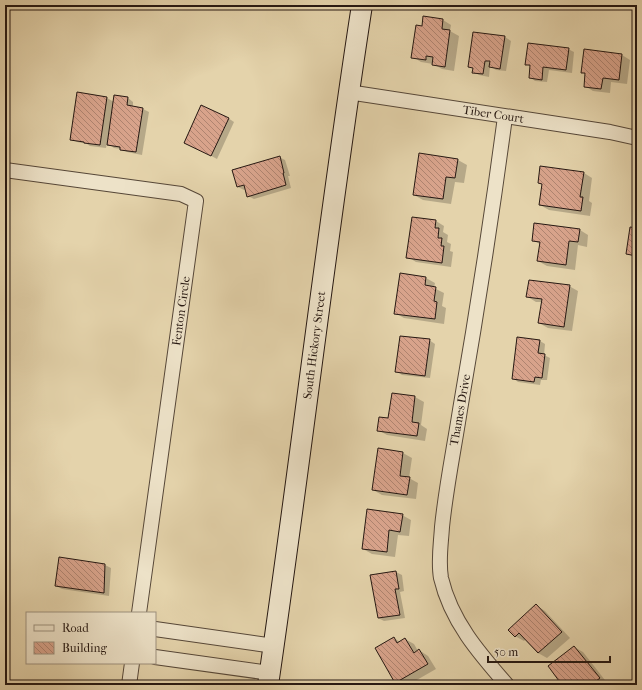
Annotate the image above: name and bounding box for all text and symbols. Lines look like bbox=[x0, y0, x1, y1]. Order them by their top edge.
street label: Tiber Court bbox=[462, 103, 526, 126]
street label: Fenton Circle bbox=[169, 275, 193, 347]
street label: South Hickory Street bbox=[300, 290, 328, 400]
street label: Thames Drive bbox=[447, 373, 473, 447]
legend bbox=[26, 612, 156, 664]
text: Road bbox=[62, 621, 89, 635]
scale bar bbox=[488, 638, 610, 664]
text: Building bbox=[62, 641, 107, 655]
text: 50 m bbox=[494, 645, 518, 659]

